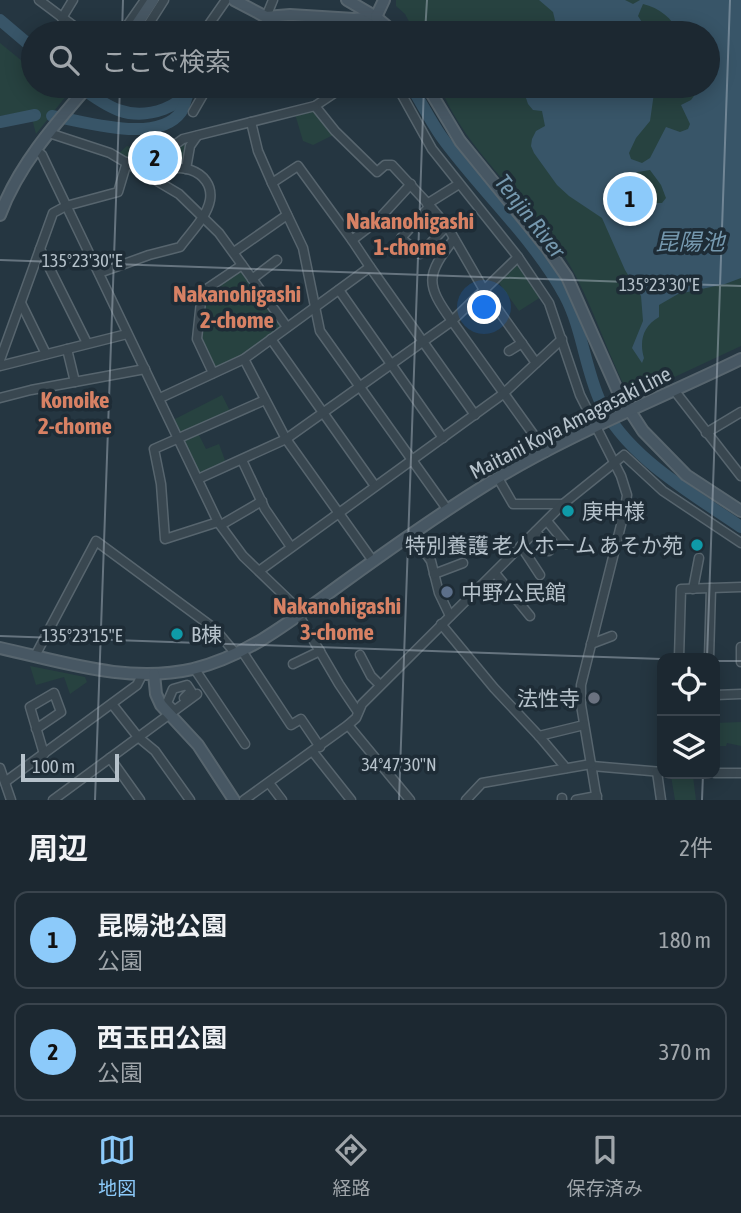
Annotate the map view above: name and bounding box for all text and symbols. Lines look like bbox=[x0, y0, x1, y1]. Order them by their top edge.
search box bbox=[21, 21, 720, 98]
icon: search bbox=[45, 41, 83, 79]
text: ここで検索 bbox=[101, 47, 231, 77]
pin: 2 bbox=[132, 132, 178, 184]
water label: Tenjin River bbox=[489, 169, 571, 264]
pin: 1 bbox=[607, 173, 653, 225]
district label: Nakanohigashi 1-chome bbox=[346, 208, 474, 260]
water label: 昆陽池 bbox=[656, 229, 727, 255]
text: 135°23'30"E bbox=[42, 250, 123, 271]
text: 135°23'30"E bbox=[619, 274, 700, 295]
district label: Nakanohigashi 2-chome bbox=[173, 281, 301, 333]
your location bbox=[467, 290, 501, 324]
street label: Maitani Koya Amagasaki Line bbox=[465, 361, 675, 483]
district label: Konoike 2-chome bbox=[38, 387, 112, 439]
place label: 庚申様 bbox=[582, 499, 645, 523]
marker: 庚申様 bbox=[560, 503, 576, 519]
place label: 特別養護 老人ホーム あそか苑 bbox=[405, 533, 683, 557]
marker: 特別養護 老人ホーム あそか苑 bbox=[689, 537, 705, 553]
place label: 中野公民館 bbox=[461, 580, 566, 604]
marker: 中野公民館 bbox=[439, 584, 455, 600]
district label: Nakanohigashi 3-chome bbox=[273, 593, 401, 645]
place label: B棟 bbox=[191, 622, 222, 646]
text: 135°23'15"E bbox=[42, 625, 123, 646]
marker: B棟 bbox=[169, 626, 185, 642]
map controls bbox=[657, 653, 720, 779]
button: locate bbox=[657, 653, 720, 716]
place label: 法性寺 bbox=[517, 686, 580, 710]
marker: 法性寺 bbox=[586, 690, 602, 706]
button: layers bbox=[657, 716, 720, 779]
scale bar bbox=[21, 751, 119, 783]
text: 34°47'30"N bbox=[361, 754, 437, 775]
text: 100 m bbox=[32, 755, 75, 777]
text: 周辺 bbox=[28, 831, 88, 865]
text: 2件 bbox=[679, 835, 713, 861]
text: 昆陽池公園 bbox=[97, 911, 227, 941]
text: 1 bbox=[48, 927, 58, 953]
text: 180 m bbox=[659, 927, 711, 953]
text: 公園 bbox=[97, 948, 143, 974]
text: 西玉田公園 bbox=[97, 1023, 227, 1053]
text: 2 bbox=[48, 1039, 58, 1065]
text: 370 m bbox=[659, 1039, 711, 1065]
text: 公園 bbox=[97, 1060, 143, 1086]
tab: 地図 bbox=[98, 1131, 136, 1200]
tab: 経路 bbox=[332, 1131, 371, 1200]
tab: 保存済み bbox=[567, 1131, 643, 1200]

